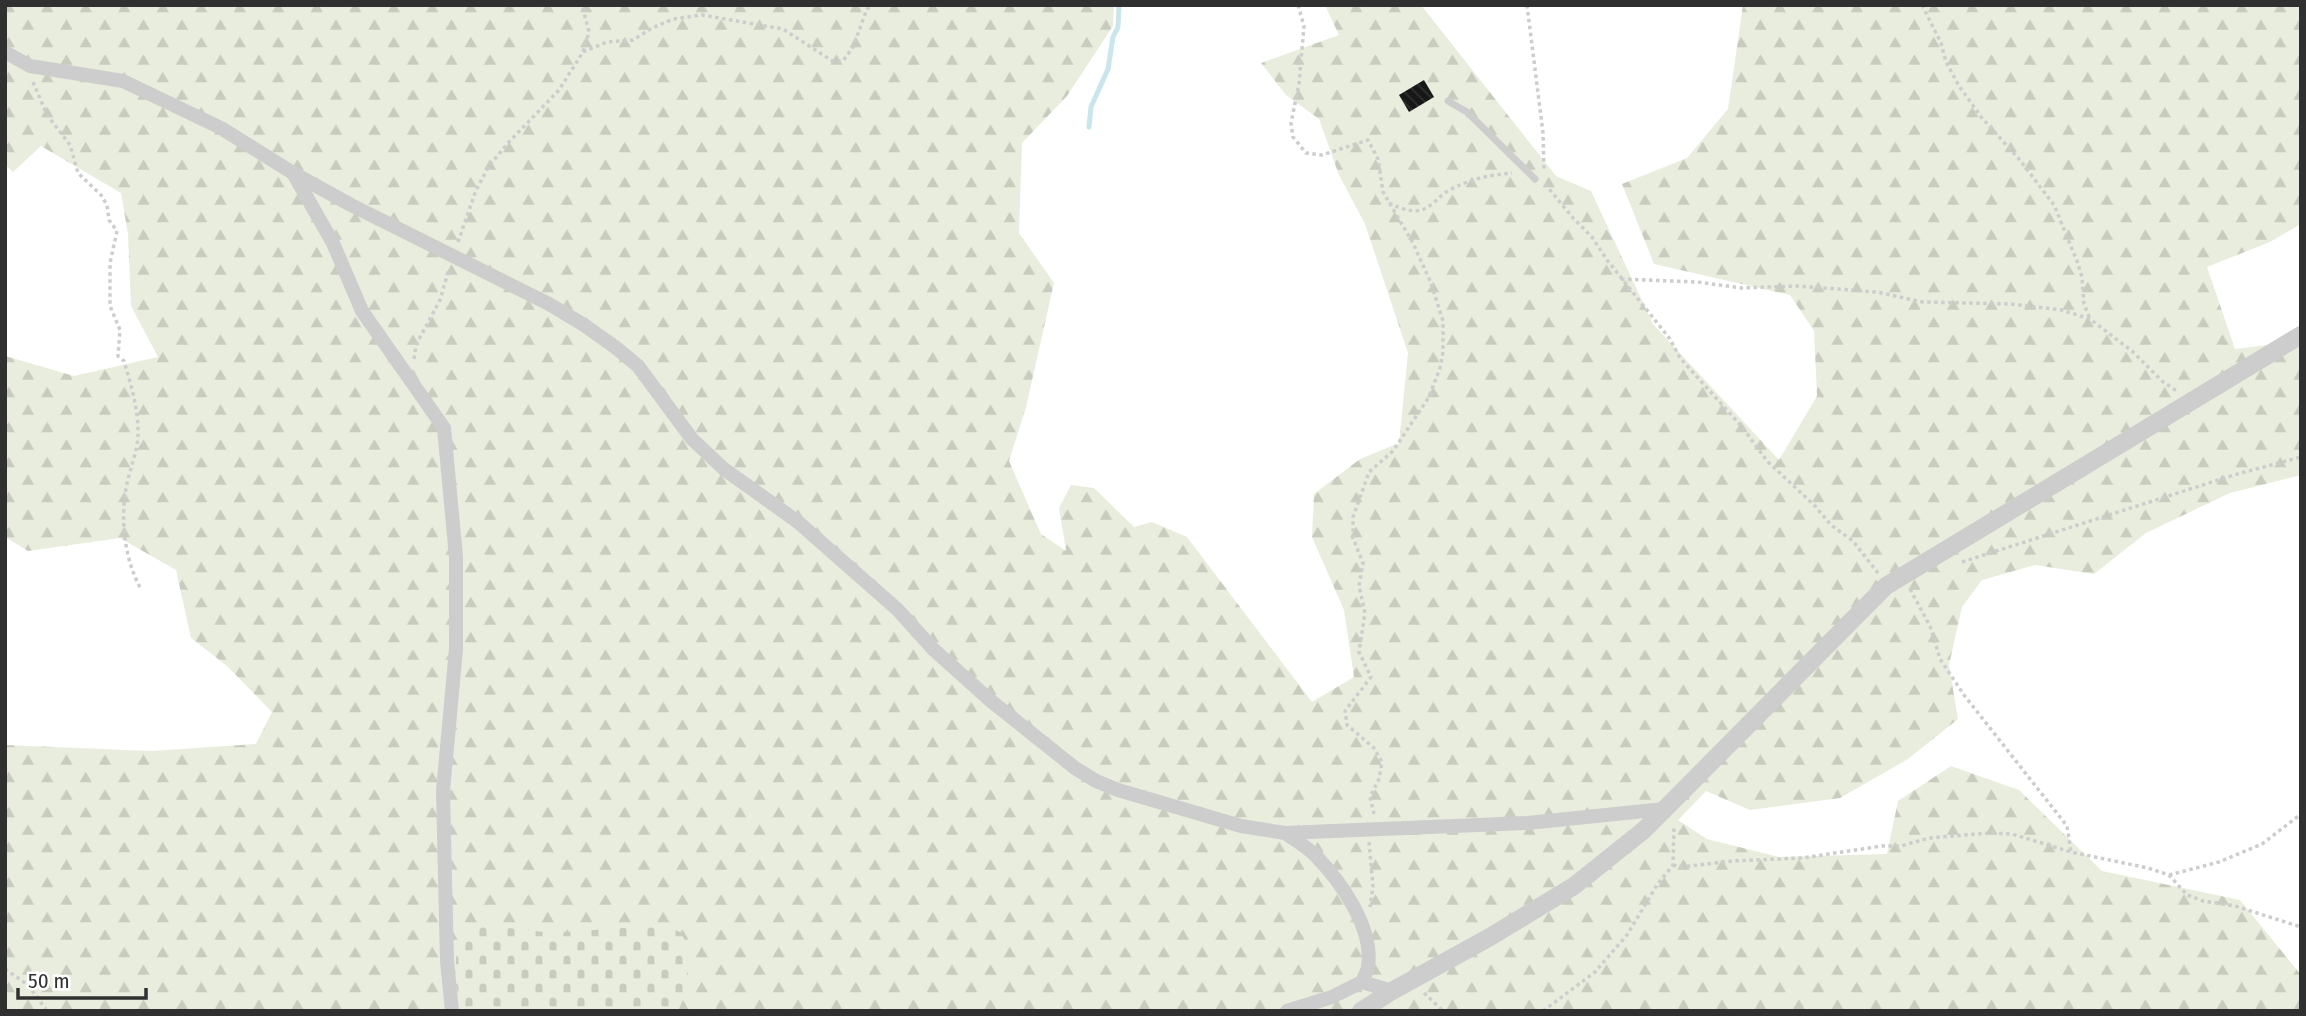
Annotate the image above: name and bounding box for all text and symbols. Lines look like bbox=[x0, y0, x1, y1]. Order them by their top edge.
scale bar bbox=[18, 956, 145, 1000]
text: 50 m bbox=[28, 968, 70, 994]

